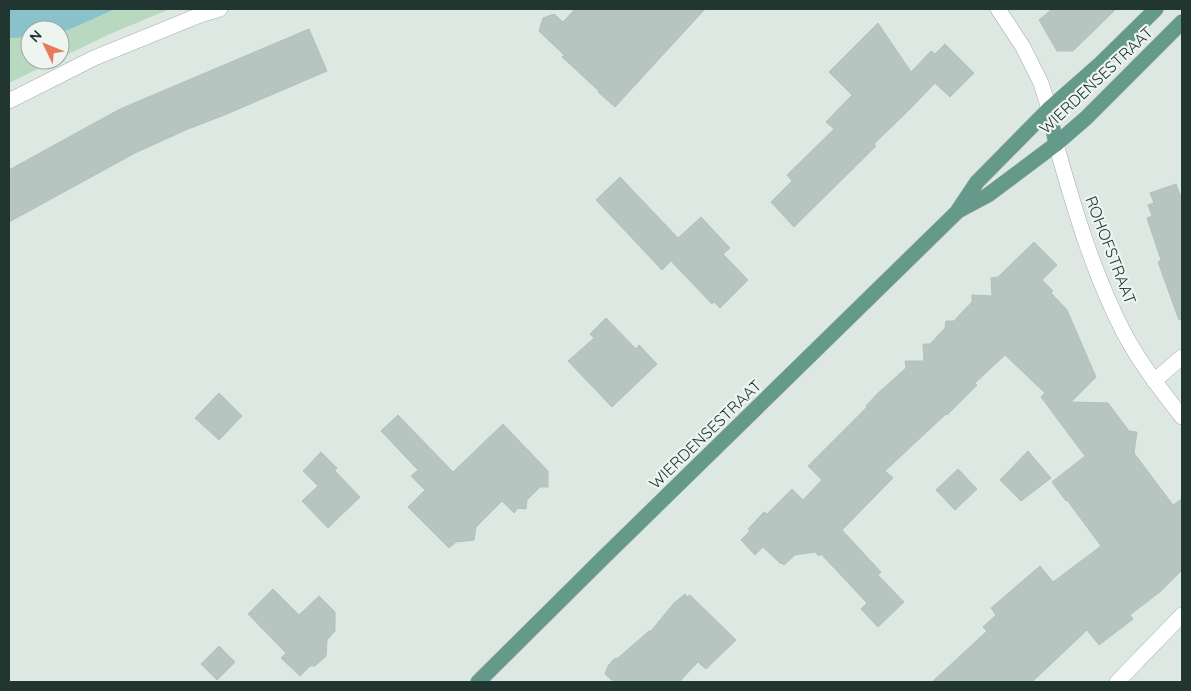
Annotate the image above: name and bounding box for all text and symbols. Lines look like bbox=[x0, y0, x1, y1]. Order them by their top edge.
north arrow bbox=[20, 20, 70, 70]
street label: WIERDENSESTRAAT bbox=[1035, 22, 1157, 138]
text: N bbox=[25, 26, 46, 46]
street label: ROHOFSTRAAT bbox=[1081, 193, 1141, 307]
street label: WIERDENSESTRAAT bbox=[645, 375, 766, 493]

